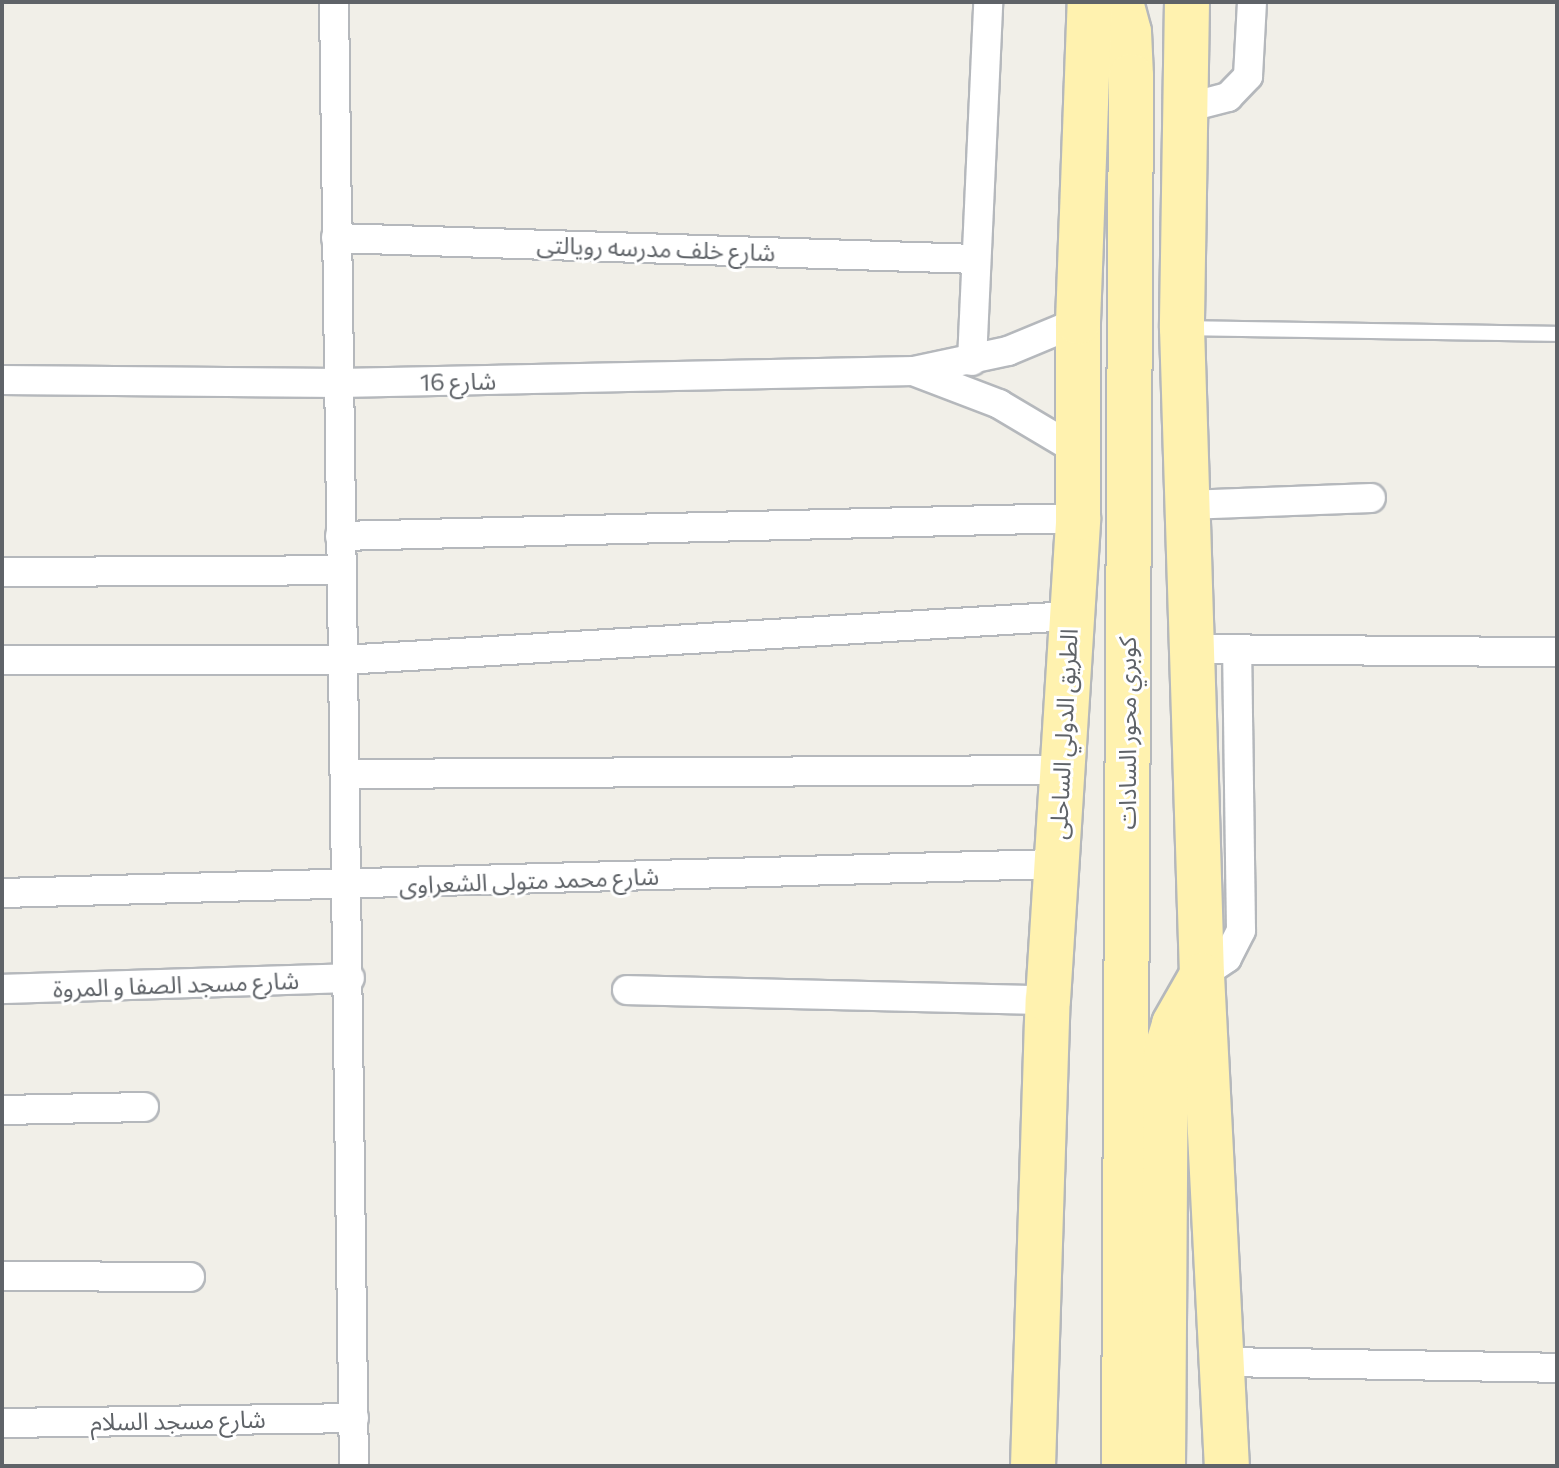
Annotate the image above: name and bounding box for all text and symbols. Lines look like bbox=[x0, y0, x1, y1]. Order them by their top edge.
street label: شارع خلف مدرسه رويالتى bbox=[536, 229, 776, 267]
street label: شارع 16 bbox=[420, 366, 496, 396]
street label: الطريق الدولي الساحلى bbox=[1043, 628, 1083, 840]
street label: كوبري محور السادات bbox=[1113, 637, 1141, 829]
street label: شارع محمد متولى الشعراوى bbox=[398, 861, 660, 899]
street label: شارع مسجد الصفا و المروة bbox=[52, 965, 300, 1003]
street label: شارع مسجد السلام bbox=[90, 1404, 266, 1436]

